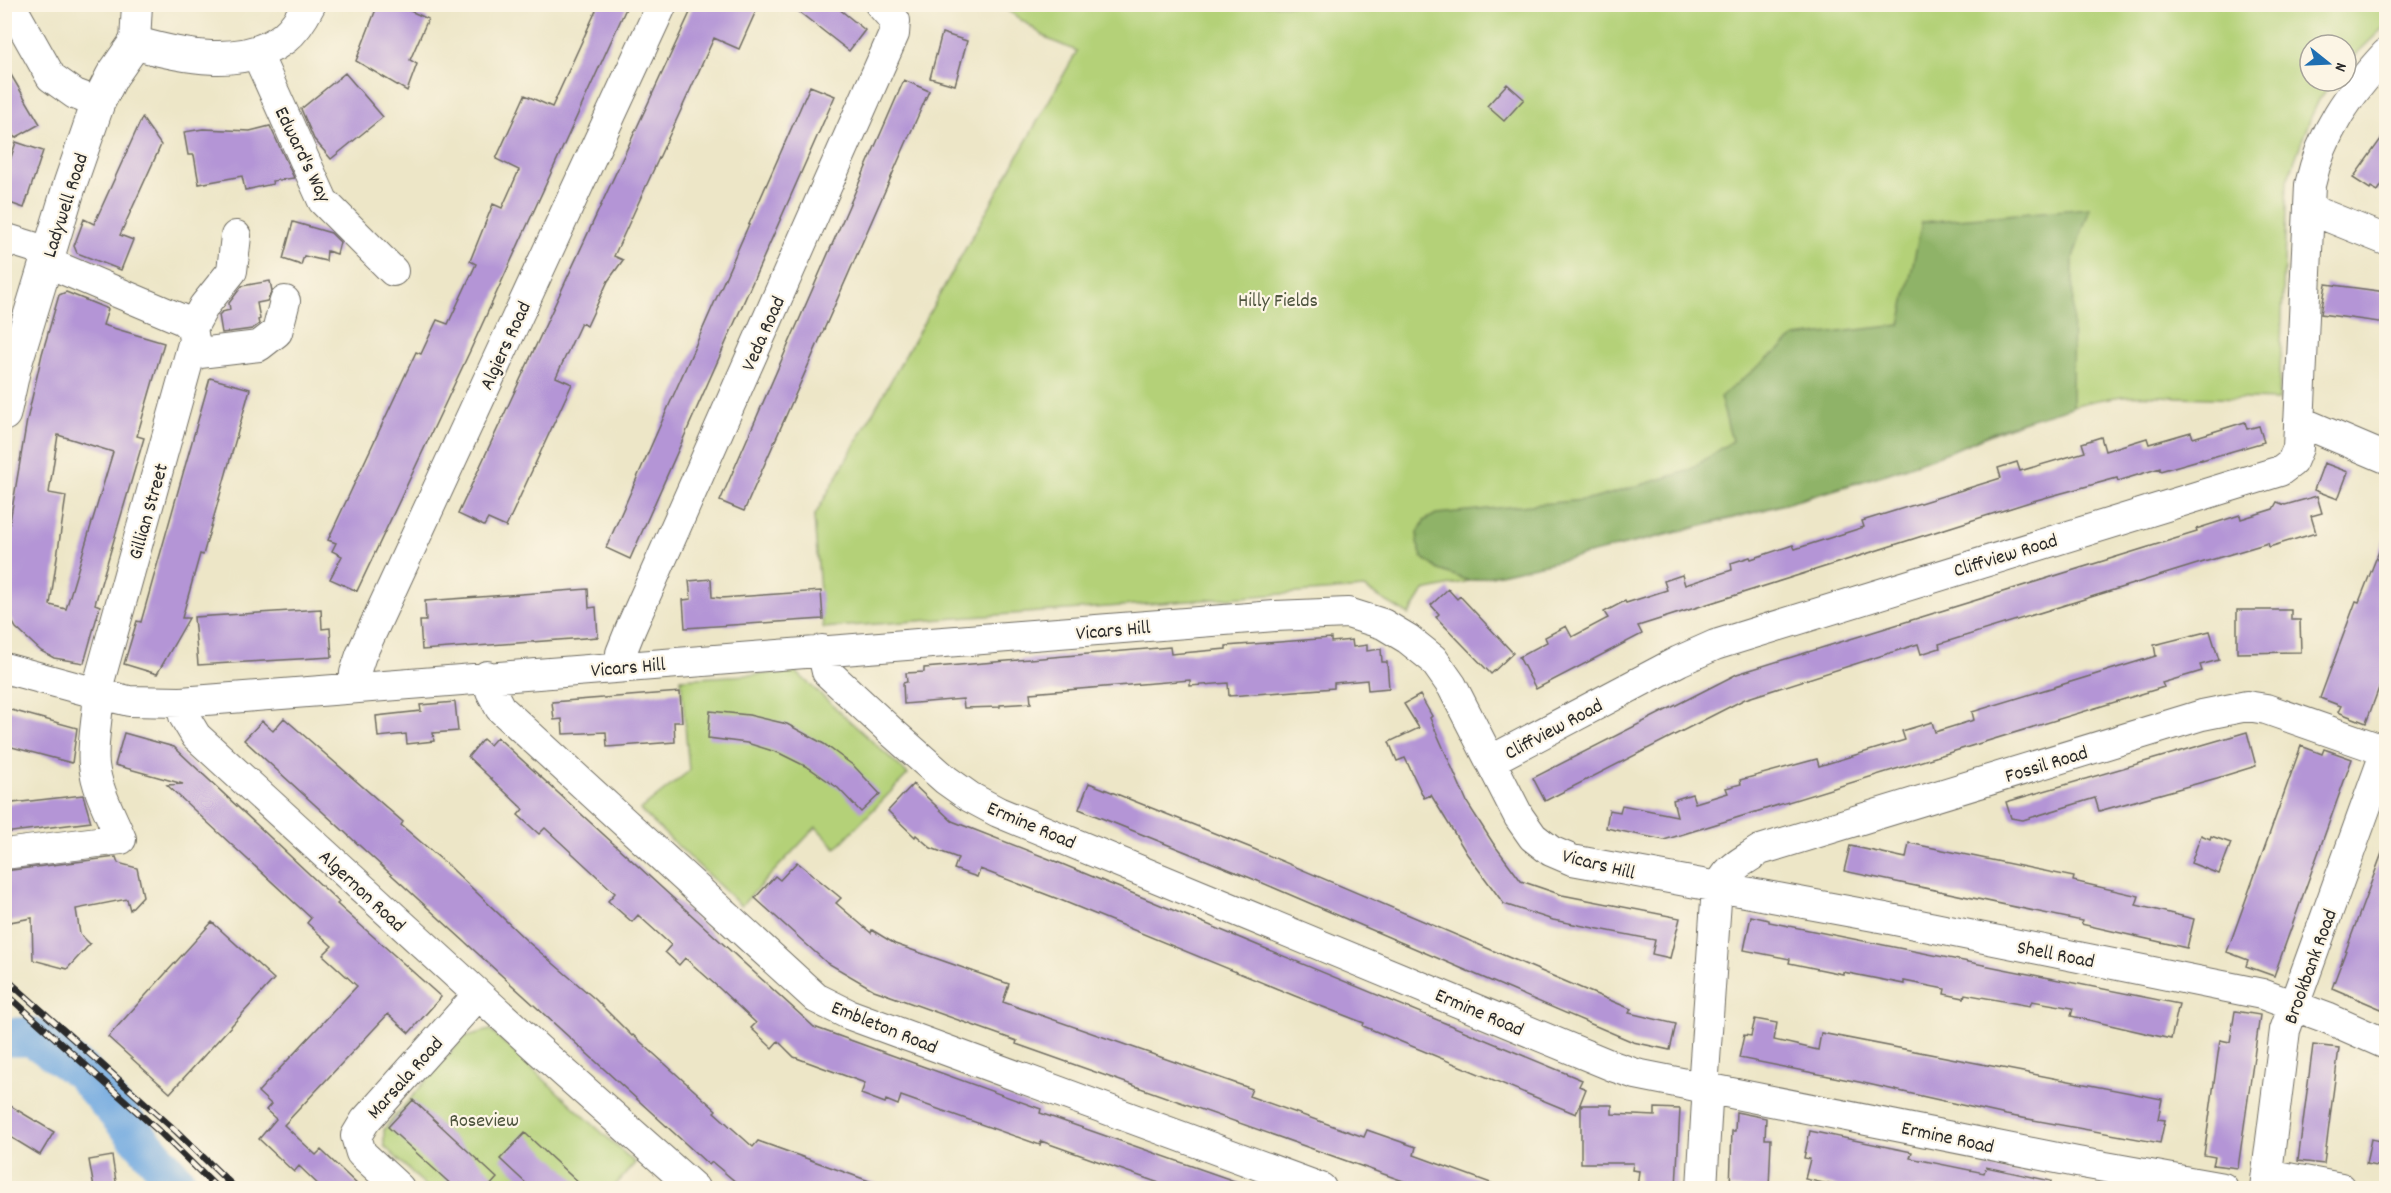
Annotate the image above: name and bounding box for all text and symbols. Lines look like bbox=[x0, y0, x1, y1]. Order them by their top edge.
north arrow bbox=[2298, 33, 2358, 93]
text: N bbox=[2328, 60, 2352, 74]
street label: Edward's Way bbox=[266, 103, 337, 209]
street label: Ladywell Road bbox=[37, 150, 97, 262]
park label: Hilly Fields bbox=[1238, 288, 1318, 316]
street label: Veda Road bbox=[736, 292, 794, 376]
street label: Algiers Road bbox=[474, 297, 539, 395]
street label: Gillian Street bbox=[123, 461, 177, 563]
street label: Cliffview Road bbox=[1950, 528, 2061, 586]
street label: Vicars Hill bbox=[1075, 615, 1152, 649]
street label: Vicars Hill bbox=[590, 652, 667, 686]
street label: Cliffview Road bbox=[1500, 693, 1608, 768]
street label: Fossil Road bbox=[2002, 740, 2092, 792]
street label: Ermine Road bbox=[982, 796, 1080, 858]
street label: Vicars Hill bbox=[1559, 843, 1638, 889]
street label: Algernon Road bbox=[311, 844, 411, 940]
street label: Brookbank Road bbox=[2278, 906, 2346, 1028]
street label: Shell Road bbox=[2014, 935, 2097, 977]
street label: Ermine Road bbox=[1430, 983, 1528, 1045]
street label: Embleton Road bbox=[826, 995, 941, 1063]
street label: Marsala Road bbox=[362, 1032, 451, 1126]
park label: Roseview bbox=[449, 1108, 519, 1136]
street label: Ermine Road bbox=[1899, 1115, 1996, 1162]

